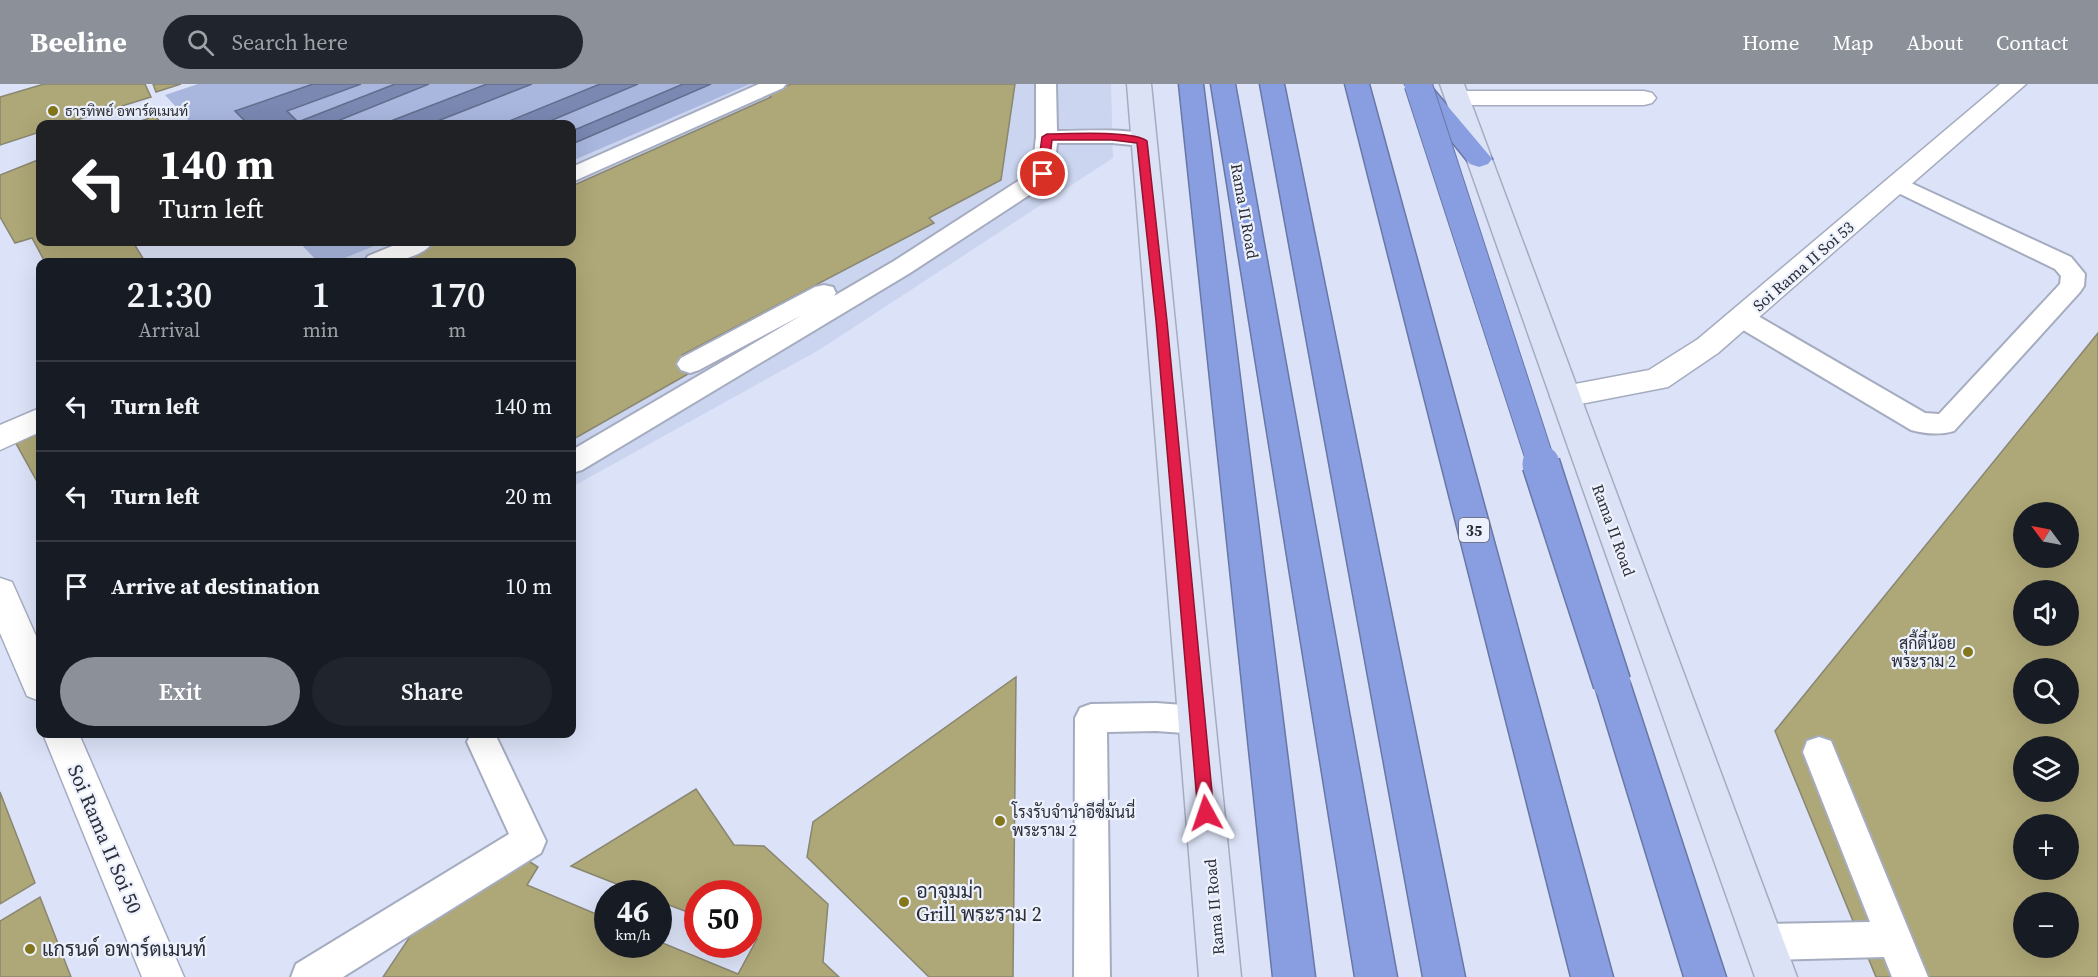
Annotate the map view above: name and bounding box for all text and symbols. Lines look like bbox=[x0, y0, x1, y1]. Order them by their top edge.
search box bbox=[163, 15, 583, 69]
text: Beeline bbox=[30, 23, 127, 61]
icon: search bbox=[184, 26, 217, 59]
text: Search here bbox=[232, 27, 348, 57]
text: Home bbox=[1742, 28, 1800, 57]
text: Map bbox=[1833, 28, 1874, 57]
text: About bbox=[1907, 28, 1963, 57]
text: Contact bbox=[1996, 28, 2068, 57]
place label: ธารทิพย์ อพาร์ตเมนท์ bbox=[65, 101, 188, 121]
marker: ธารทิพย์ อพาร์ตเมนท์ bbox=[46, 104, 60, 118]
text: 140 m bbox=[159, 135, 274, 193]
icon: left bbox=[60, 144, 138, 222]
pin bbox=[1017, 148, 1068, 199]
icon: arrive bbox=[1026, 157, 1059, 190]
street label: Rama II Road bbox=[1226, 162, 1264, 260]
text: Turn left bbox=[159, 190, 263, 227]
street label: Soi Rama II Soi 53 bbox=[1748, 216, 1858, 316]
text: 21:30 bbox=[127, 270, 212, 319]
text: 1 bbox=[311, 270, 330, 319]
text: 170 bbox=[429, 270, 485, 319]
text: Arrival bbox=[138, 316, 200, 344]
text: min bbox=[303, 316, 339, 344]
text: m bbox=[448, 316, 466, 344]
icon: left bbox=[60, 390, 93, 423]
text: Turn left bbox=[111, 391, 199, 421]
text: 140 m bbox=[494, 391, 552, 421]
icon: left bbox=[60, 480, 93, 513]
text: Turn left bbox=[111, 481, 199, 511]
text: 20 m bbox=[505, 481, 552, 511]
street label: Rama II Road bbox=[1587, 481, 1641, 579]
north arrow bbox=[2013, 502, 2079, 568]
map controls bbox=[2013, 502, 2079, 958]
road number: 35 bbox=[1459, 518, 1489, 542]
icon: arrive bbox=[60, 570, 93, 603]
text: Arrive at destination bbox=[111, 571, 320, 601]
text: 10 m bbox=[505, 571, 552, 601]
button: sound bbox=[2013, 580, 2079, 646]
place label: สุกี้ตี๋น้อย พระราม 2 bbox=[1891, 629, 1956, 672]
marker: สุกี้ตี๋น้อย พระราม 2 bbox=[1961, 645, 1975, 659]
button: Exit bbox=[60, 657, 300, 726]
button: Share bbox=[312, 657, 552, 726]
button: search bbox=[2013, 658, 2079, 724]
button: layers bbox=[2013, 736, 2079, 802]
street label: Soi Rama II Soi 50 bbox=[61, 760, 149, 918]
position arrow bbox=[1174, 781, 1238, 845]
place label: โรงรับจำนำอีซี่มันนี่ พระราม 2 bbox=[1011, 798, 1135, 841]
marker: โรงรับจำนำอีซี่มันนี่ พระราม 2 bbox=[993, 814, 1007, 828]
button: + bbox=[2013, 814, 2079, 880]
street label: Rama II Road bbox=[1199, 858, 1229, 956]
place label: อาจุมม่า Grill พระราม 2 bbox=[916, 877, 1042, 928]
speed limit sign: 50 bbox=[684, 880, 762, 958]
text: 46 bbox=[617, 891, 649, 932]
button: − bbox=[2013, 892, 2079, 958]
marker: อาจุมม่า Grill พระราม 2 bbox=[897, 895, 911, 909]
text: km/h bbox=[615, 924, 651, 945]
place label: แกรนด์ อพาร์ตเมนท์ bbox=[42, 935, 206, 963]
marker: แกรนด์ อพาร์ตเมนท์ bbox=[23, 942, 37, 956]

